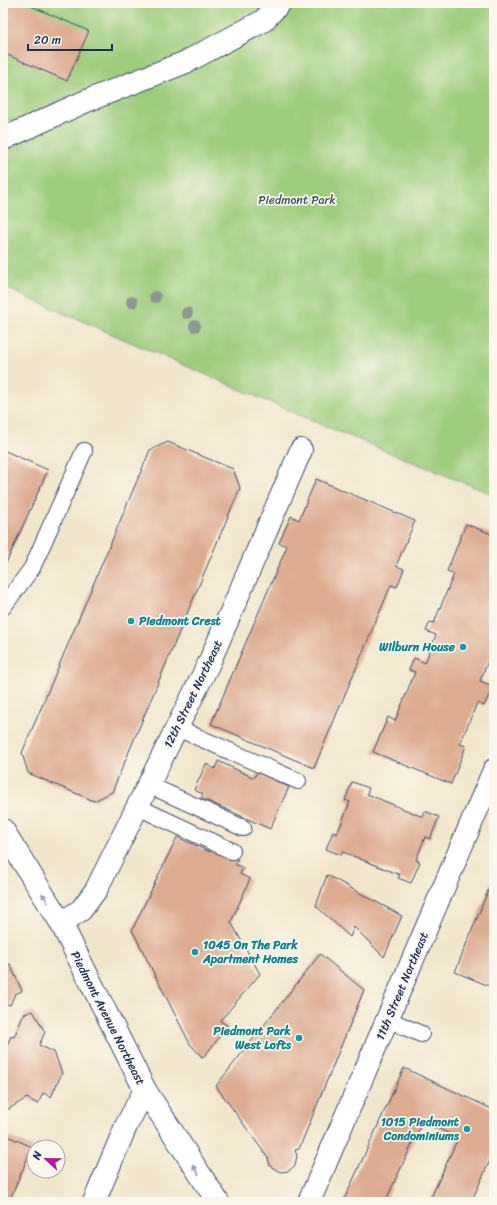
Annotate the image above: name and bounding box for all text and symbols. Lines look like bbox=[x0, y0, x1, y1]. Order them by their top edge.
scale bar bbox=[28, 26, 112, 52]
text: 20 m bbox=[34, 29, 61, 51]
park label: Piedmont Park bbox=[258, 189, 336, 211]
place label: Piedmont Crest bbox=[139, 610, 222, 632]
marker: Piedmont Crest bbox=[126, 616, 136, 626]
street label: 12th Street Northeast bbox=[157, 636, 229, 752]
place label: Wilburn House bbox=[379, 636, 456, 658]
marker: Wilburn House bbox=[458, 642, 468, 652]
one-way arrow bbox=[41, 892, 49, 903]
street label: 11th Street Northeast bbox=[369, 928, 435, 1044]
place label: 1045 On The Park Apartment Homes bbox=[202, 934, 299, 970]
street label: Piedmont Avenue Northeast bbox=[65, 947, 151, 1089]
marker: 1045 On The Park Apartment Homes bbox=[190, 947, 200, 957]
place label: Piedmont Park West Lofts bbox=[213, 1020, 292, 1056]
marker: Piedmont Park West Lofts bbox=[294, 1033, 304, 1043]
place label: 1015 Piedmont Condominiums bbox=[381, 1111, 460, 1147]
marker: 1015 Piedmont Condominiums bbox=[462, 1124, 472, 1134]
north arrow bbox=[26, 1139, 66, 1179]
text: N bbox=[27, 1148, 48, 1163]
one-way arrow bbox=[192, 1165, 200, 1175]

